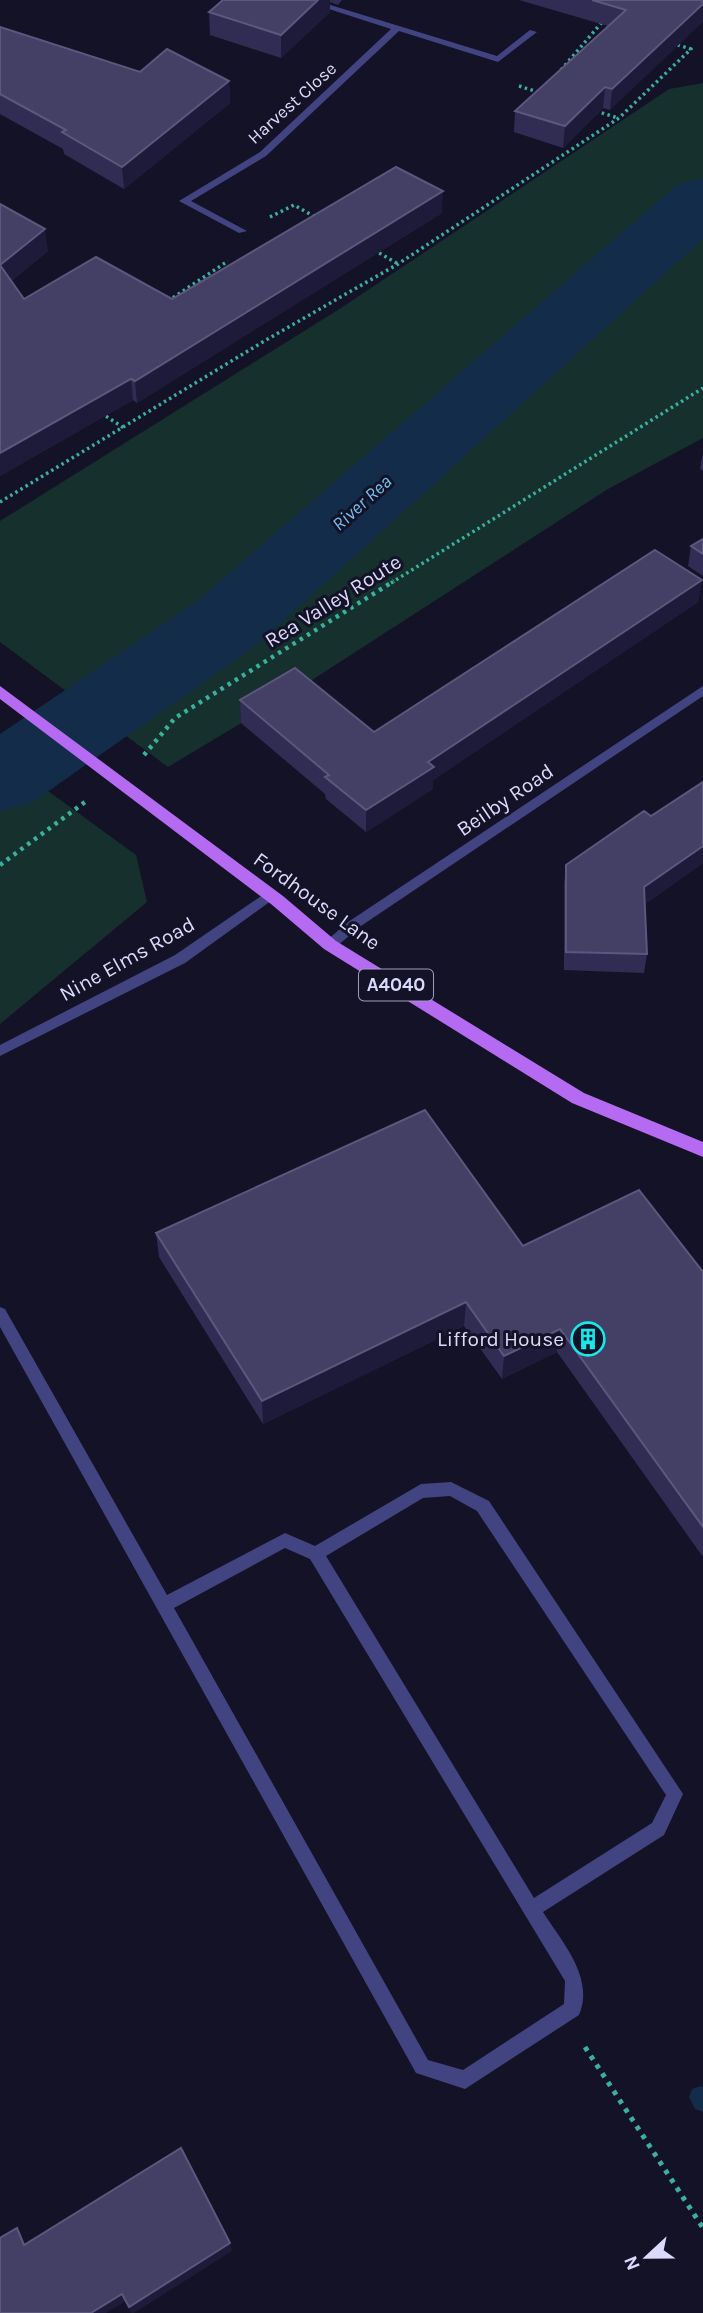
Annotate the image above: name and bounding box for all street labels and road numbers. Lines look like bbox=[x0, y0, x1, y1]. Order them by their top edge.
street label: Harvest Close bbox=[243, 57, 341, 149]
street label: Rea Valley Route bbox=[261, 550, 405, 652]
street label: Beilby Road bbox=[452, 759, 558, 841]
street label: Fordhouse Lane bbox=[249, 847, 385, 955]
street label: Nine Elms Road bbox=[55, 912, 199, 1006]
road number: A4040 bbox=[359, 970, 433, 1001]

